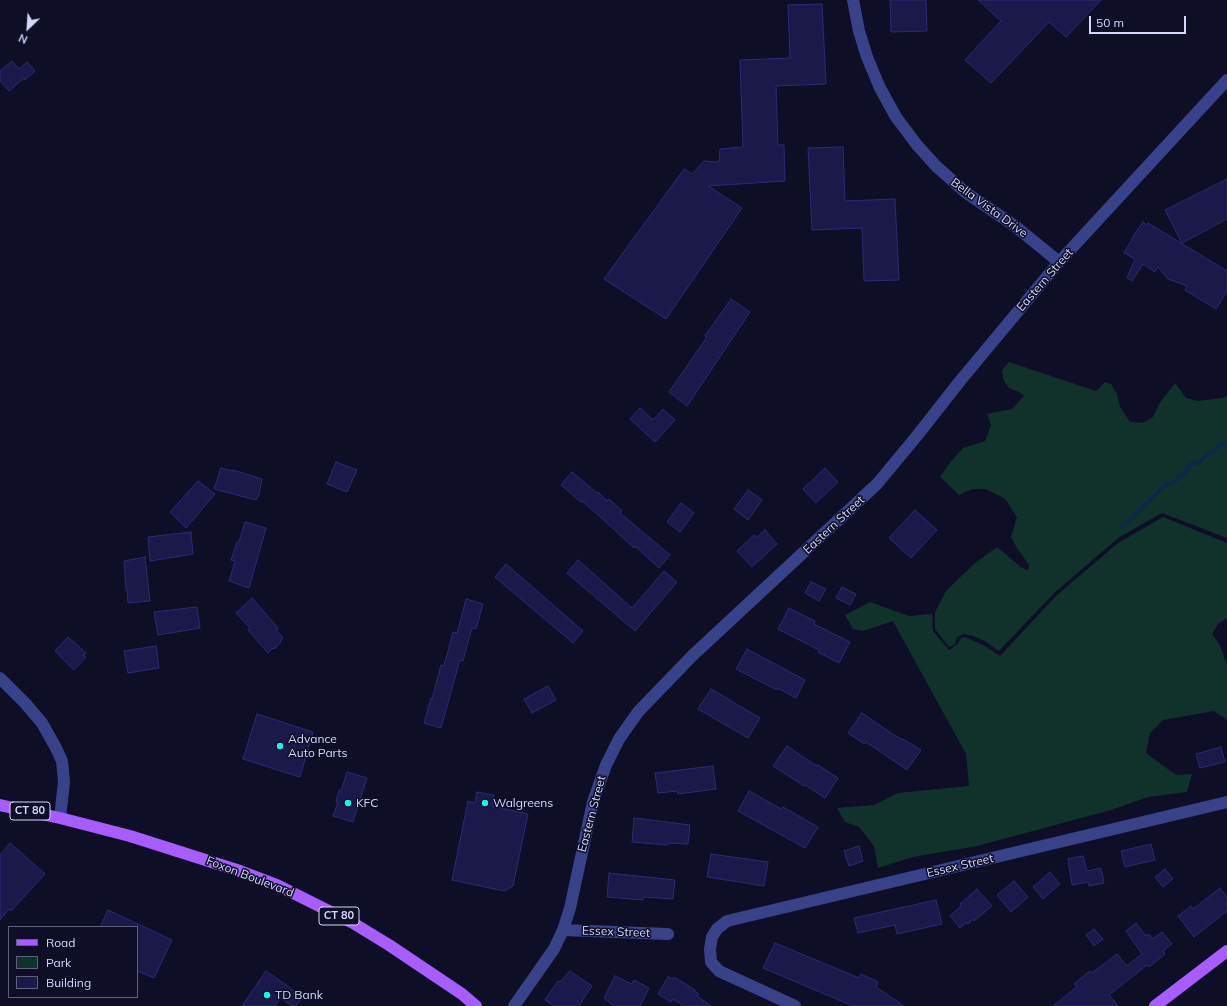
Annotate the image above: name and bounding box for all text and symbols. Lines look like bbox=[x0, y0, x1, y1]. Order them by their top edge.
north arrow bbox=[8, 8, 48, 48]
scale bar bbox=[1091, 8, 1188, 34]
text: 50 m bbox=[1096, 15, 1124, 30]
text: N bbox=[16, 31, 30, 47]
street label: Bella Vista Drive bbox=[948, 175, 1030, 241]
street label: Eastern Street bbox=[1014, 246, 1076, 314]
street label: Eastern Street bbox=[800, 493, 868, 557]
place label: Advance Auto Parts bbox=[288, 732, 347, 760]
marker: Advance Auto Parts bbox=[275, 741, 285, 751]
street label: Eastern Street bbox=[575, 774, 609, 854]
place label: KFC bbox=[356, 796, 378, 810]
place label: Walgreens bbox=[493, 796, 553, 810]
marker: KFC bbox=[343, 798, 353, 808]
marker: Walgreens bbox=[480, 798, 490, 808]
road number: CT 80 bbox=[10, 802, 50, 820]
street label: Essex Street bbox=[925, 851, 995, 881]
street label: Foxon Boulevard bbox=[204, 854, 296, 900]
road number: CT 80 bbox=[319, 907, 359, 925]
street label: Essex Street bbox=[582, 924, 650, 940]
legend bbox=[8, 926, 138, 998]
text: Road bbox=[46, 935, 75, 950]
text: Park bbox=[46, 955, 71, 970]
text: Building bbox=[46, 975, 91, 990]
place label: TD Bank bbox=[275, 988, 323, 1002]
marker: TD Bank bbox=[262, 990, 272, 1000]

